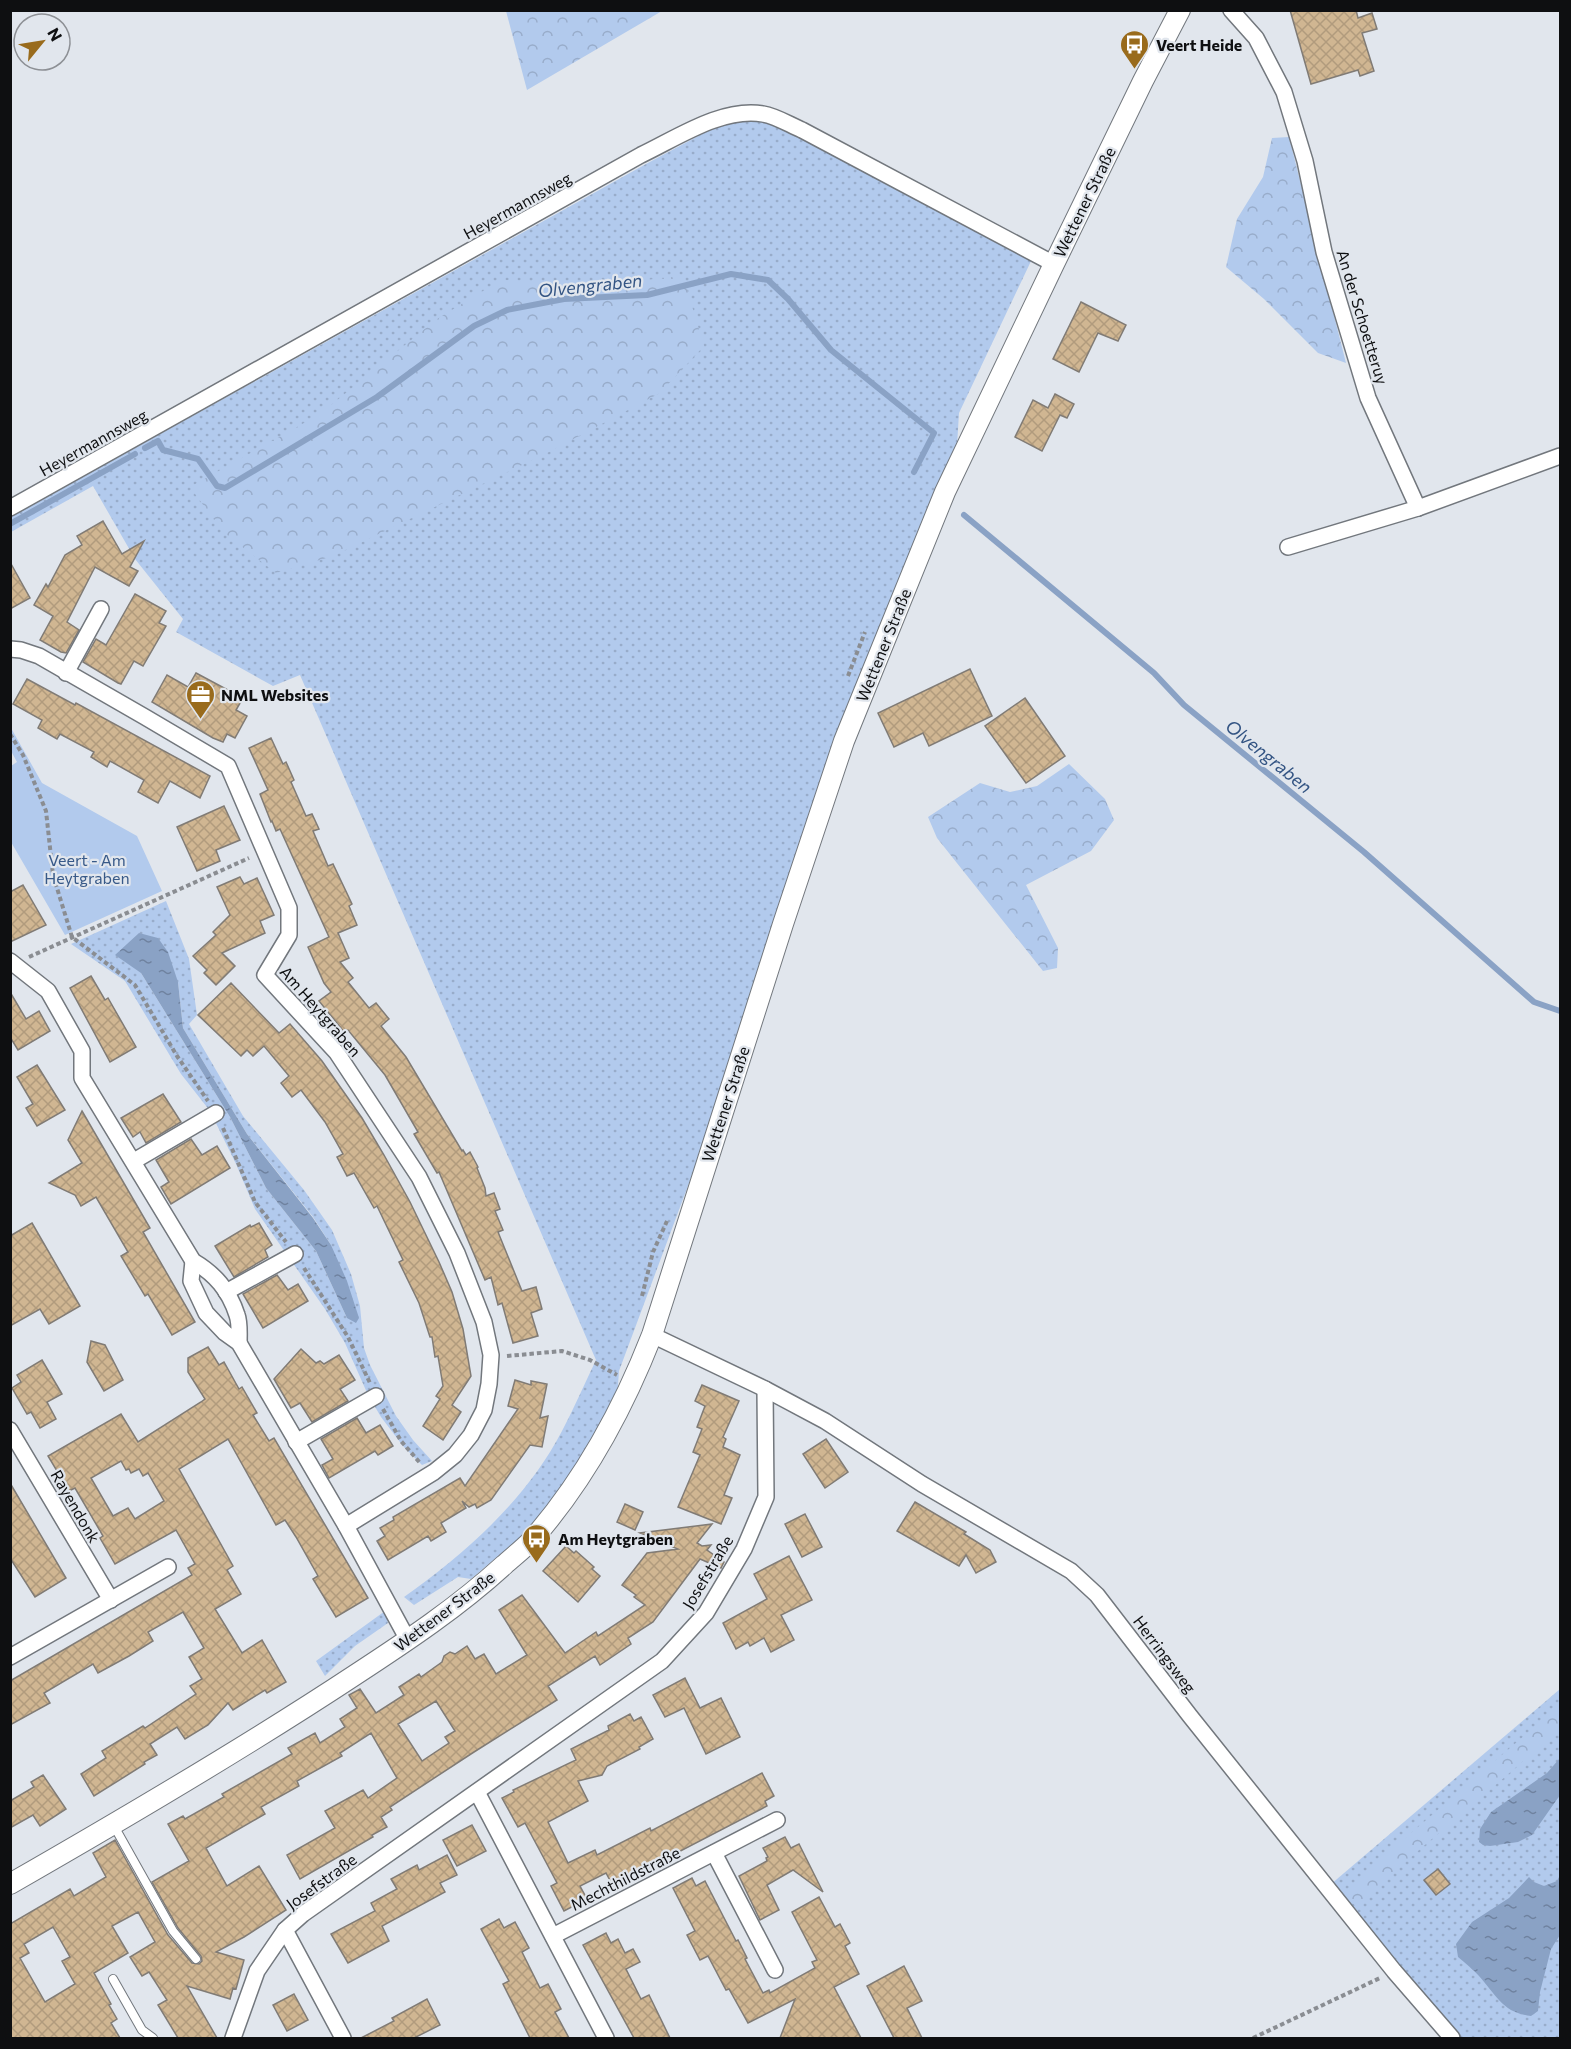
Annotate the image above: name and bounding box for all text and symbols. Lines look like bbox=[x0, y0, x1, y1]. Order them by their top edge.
north arrow bbox=[12, 12, 72, 72]
text: N bbox=[44, 24, 67, 44]
bus stop icon: Veert Heide bbox=[1119, 28, 1151, 70]
place label: Veert Heide bbox=[1156, 35, 1242, 54]
street label: Wettener Straße bbox=[1049, 144, 1119, 260]
street label: Heyermannsweg bbox=[460, 167, 575, 243]
street label: An der Schoetteruy bbox=[1333, 247, 1393, 387]
water label: Olvengraben bbox=[537, 269, 643, 301]
street label: Heyermannsweg bbox=[36, 404, 151, 480]
street label: Wettener Straße bbox=[852, 586, 914, 704]
office icon: NML Websites bbox=[184, 678, 216, 720]
place label: NML Websites bbox=[221, 685, 329, 704]
water label: Olvengraben bbox=[1221, 714, 1317, 798]
park label: Veert - Am Heytgraben bbox=[44, 850, 130, 887]
street label: Am Heytgraben bbox=[277, 962, 365, 1060]
street label: Wettener Straße bbox=[697, 1044, 753, 1164]
street label: Rayendonk bbox=[47, 1466, 105, 1546]
bus stop icon: Am Heytgraben bbox=[521, 1522, 553, 1564]
place label: Am Heytgraben bbox=[558, 1529, 673, 1548]
street label: Josefstraße bbox=[678, 1532, 736, 1612]
street label: Wettener Straße bbox=[390, 1567, 498, 1655]
street label: Herringsweg bbox=[1130, 1612, 1200, 1697]
street label: Mechthildstraße bbox=[567, 1842, 683, 1914]
street label: Josefstraße bbox=[282, 1849, 360, 1913]

